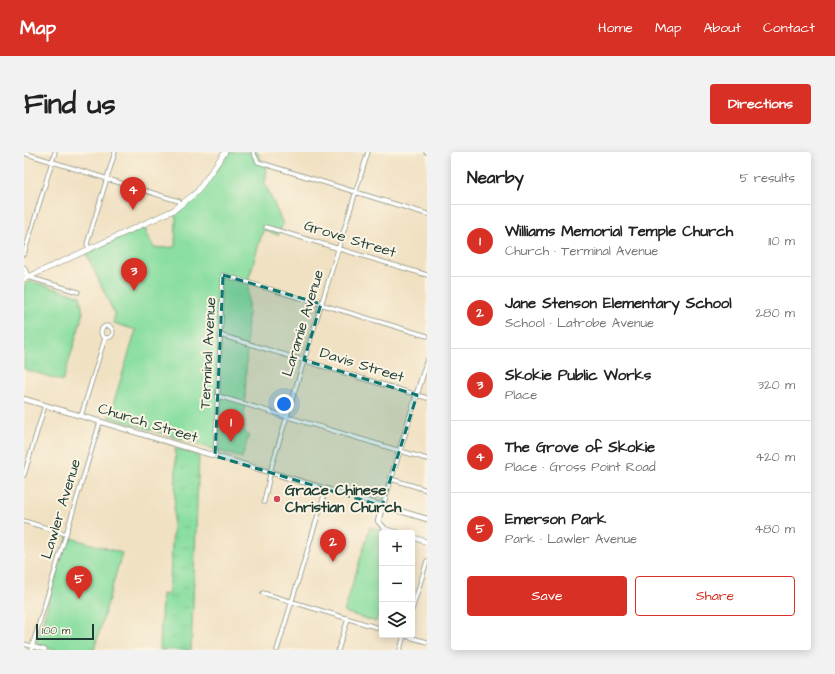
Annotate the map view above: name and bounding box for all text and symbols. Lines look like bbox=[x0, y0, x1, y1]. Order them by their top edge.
text: Map bbox=[20, 15, 56, 42]
text: Home bbox=[598, 18, 633, 38]
text: Map bbox=[655, 18, 681, 38]
text: About bbox=[703, 18, 741, 38]
text: Contact bbox=[763, 18, 815, 38]
button: Directions bbox=[710, 84, 811, 124]
text: Find us bbox=[24, 85, 115, 124]
text: Nearby bbox=[467, 166, 524, 190]
text: 5 results bbox=[739, 169, 795, 187]
pin: 4 bbox=[120, 177, 146, 210]
street label: Grove Street bbox=[301, 215, 399, 263]
text: Williams Memorial Temple Church bbox=[505, 221, 733, 242]
text: 1 bbox=[479, 232, 481, 250]
text: 110 m bbox=[768, 232, 795, 250]
text: Church · Terminal Avenue bbox=[505, 242, 658, 260]
pin: 3 bbox=[121, 258, 147, 291]
street label: Laramie Avenue bbox=[277, 267, 329, 379]
text: Jane Stenson Elementary School bbox=[505, 293, 732, 314]
street label: Terminal Avenue bbox=[195, 297, 221, 409]
text: 2 bbox=[476, 304, 484, 322]
text: 280 m bbox=[756, 304, 795, 322]
text: School · Latrobe Avenue bbox=[505, 314, 654, 332]
street label: Davis Street bbox=[317, 342, 407, 388]
text: Skokie Public Works bbox=[505, 365, 651, 386]
text: 3 bbox=[477, 376, 483, 394]
text: 320 m bbox=[757, 376, 795, 394]
text: Place bbox=[505, 386, 537, 404]
your location bbox=[274, 394, 294, 414]
street label: Church Street bbox=[96, 398, 200, 448]
pin: 1 bbox=[218, 409, 244, 442]
text: The Grove of Skokie bbox=[505, 437, 655, 458]
text: 4 bbox=[476, 448, 484, 466]
text: 420 m bbox=[755, 448, 795, 466]
street label: Lawler Avenue bbox=[36, 456, 86, 562]
text: Place · Gross Point Road bbox=[505, 458, 656, 476]
place label: Grace Chinese Christian Church bbox=[285, 480, 402, 518]
marker: Grace Chinese Christian Church bbox=[272, 494, 282, 504]
text: Emerson Park bbox=[505, 509, 606, 530]
text: 5 bbox=[475, 520, 485, 538]
text: 480 m bbox=[754, 520, 795, 538]
pin: 2 bbox=[320, 529, 346, 562]
map controls bbox=[379, 530, 415, 638]
button: + bbox=[379, 530, 415, 566]
text: Park · Lawler Avenue bbox=[505, 530, 637, 548]
pin: 5 bbox=[66, 566, 92, 599]
button: − bbox=[379, 566, 415, 602]
button: Save bbox=[467, 576, 627, 616]
button: Share bbox=[635, 576, 795, 616]
button: layers bbox=[379, 602, 415, 638]
scale bar bbox=[36, 622, 94, 641]
text: 100 m bbox=[42, 623, 70, 638]

